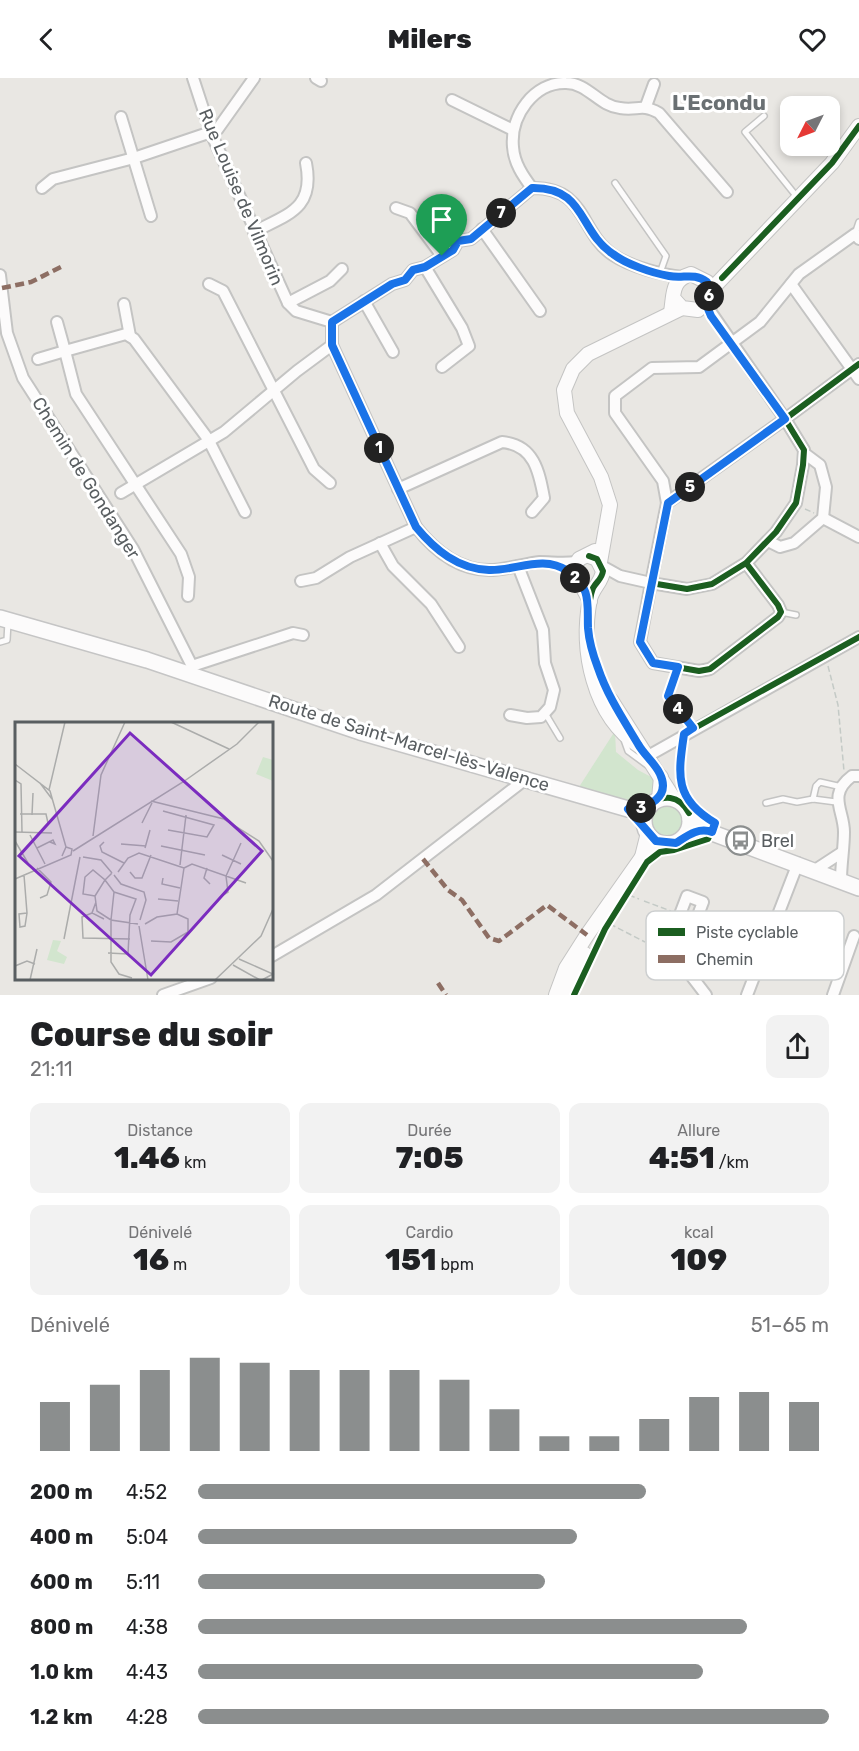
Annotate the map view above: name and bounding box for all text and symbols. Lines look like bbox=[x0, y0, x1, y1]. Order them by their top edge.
icon: back bbox=[30, 23, 63, 56]
text: Milers bbox=[387, 23, 472, 55]
icon: heart bbox=[796, 23, 829, 56]
district label: L'Econdu bbox=[672, 90, 766, 115]
north arrow bbox=[780, 96, 840, 156]
map controls bbox=[780, 96, 840, 156]
street label: Rue Louise de Vilmorin bbox=[194, 105, 288, 289]
pin bbox=[416, 194, 467, 256]
pin: 7 bbox=[486, 198, 516, 228]
icon: arrive bbox=[425, 203, 458, 236]
text: 7 bbox=[496, 203, 506, 222]
pin: 6 bbox=[694, 281, 724, 311]
text: 6 bbox=[704, 286, 714, 305]
street label: Chemin de Gondanger bbox=[27, 393, 145, 563]
pin: 1 bbox=[364, 433, 394, 463]
text: 1 bbox=[375, 438, 383, 457]
pin: 5 bbox=[675, 472, 705, 502]
text: 5 bbox=[685, 477, 695, 496]
pin: 2 bbox=[560, 563, 590, 593]
text: 2 bbox=[570, 568, 580, 587]
street label: Route de Saint-Marcel-lès-Valence bbox=[266, 690, 552, 796]
pin: 4 bbox=[663, 694, 693, 724]
text: 4 bbox=[673, 699, 683, 718]
inset map bbox=[15, 722, 273, 980]
pin: 3 bbox=[626, 793, 656, 823]
text: 3 bbox=[636, 798, 646, 817]
bus stop icon: Brel bbox=[724, 825, 756, 857]
place label: Brel bbox=[761, 830, 794, 852]
legend bbox=[646, 911, 844, 980]
text: Piste cyclable bbox=[696, 923, 799, 942]
text: Chemin bbox=[696, 950, 753, 969]
text: Course du soir bbox=[30, 1015, 273, 1054]
button: share bbox=[766, 1015, 829, 1078]
text: 21:11 bbox=[30, 1057, 73, 1081]
text: Distance bbox=[127, 1121, 193, 1140]
text: Durée bbox=[407, 1121, 452, 1140]
text: Allure bbox=[677, 1121, 720, 1140]
text: 1.46 bbox=[114, 1140, 180, 1176]
text: 7:05 bbox=[395, 1140, 464, 1176]
text: 4:51 bbox=[649, 1140, 715, 1176]
text: km bbox=[180, 1153, 206, 1172]
text: /km bbox=[715, 1153, 749, 1172]
text: Dénivelé bbox=[128, 1223, 192, 1242]
text: Cardio bbox=[406, 1223, 453, 1242]
text: kcal bbox=[684, 1223, 714, 1242]
text: 16 bbox=[133, 1242, 169, 1278]
text: 151 bbox=[385, 1242, 437, 1278]
text: 109 bbox=[671, 1242, 727, 1278]
text: m bbox=[169, 1255, 187, 1274]
text: bpm bbox=[437, 1255, 474, 1274]
text: Dénivelé bbox=[30, 1313, 110, 1337]
text: 51–65 m bbox=[751, 1313, 829, 1337]
text: 200 m bbox=[30, 1480, 93, 1504]
text: 4:52 bbox=[126, 1480, 167, 1504]
text: 400 m bbox=[30, 1525, 93, 1549]
text: 5:04 bbox=[126, 1525, 168, 1549]
text: 600 m bbox=[30, 1570, 93, 1594]
text: 5:11 bbox=[126, 1570, 160, 1594]
text: 800 m bbox=[30, 1615, 93, 1639]
text: 4:38 bbox=[126, 1615, 168, 1639]
text: 1.0 km bbox=[30, 1660, 93, 1684]
text: 4:43 bbox=[126, 1660, 168, 1684]
text: 1.2 km bbox=[30, 1705, 93, 1729]
text: 4:28 bbox=[126, 1705, 168, 1729]

